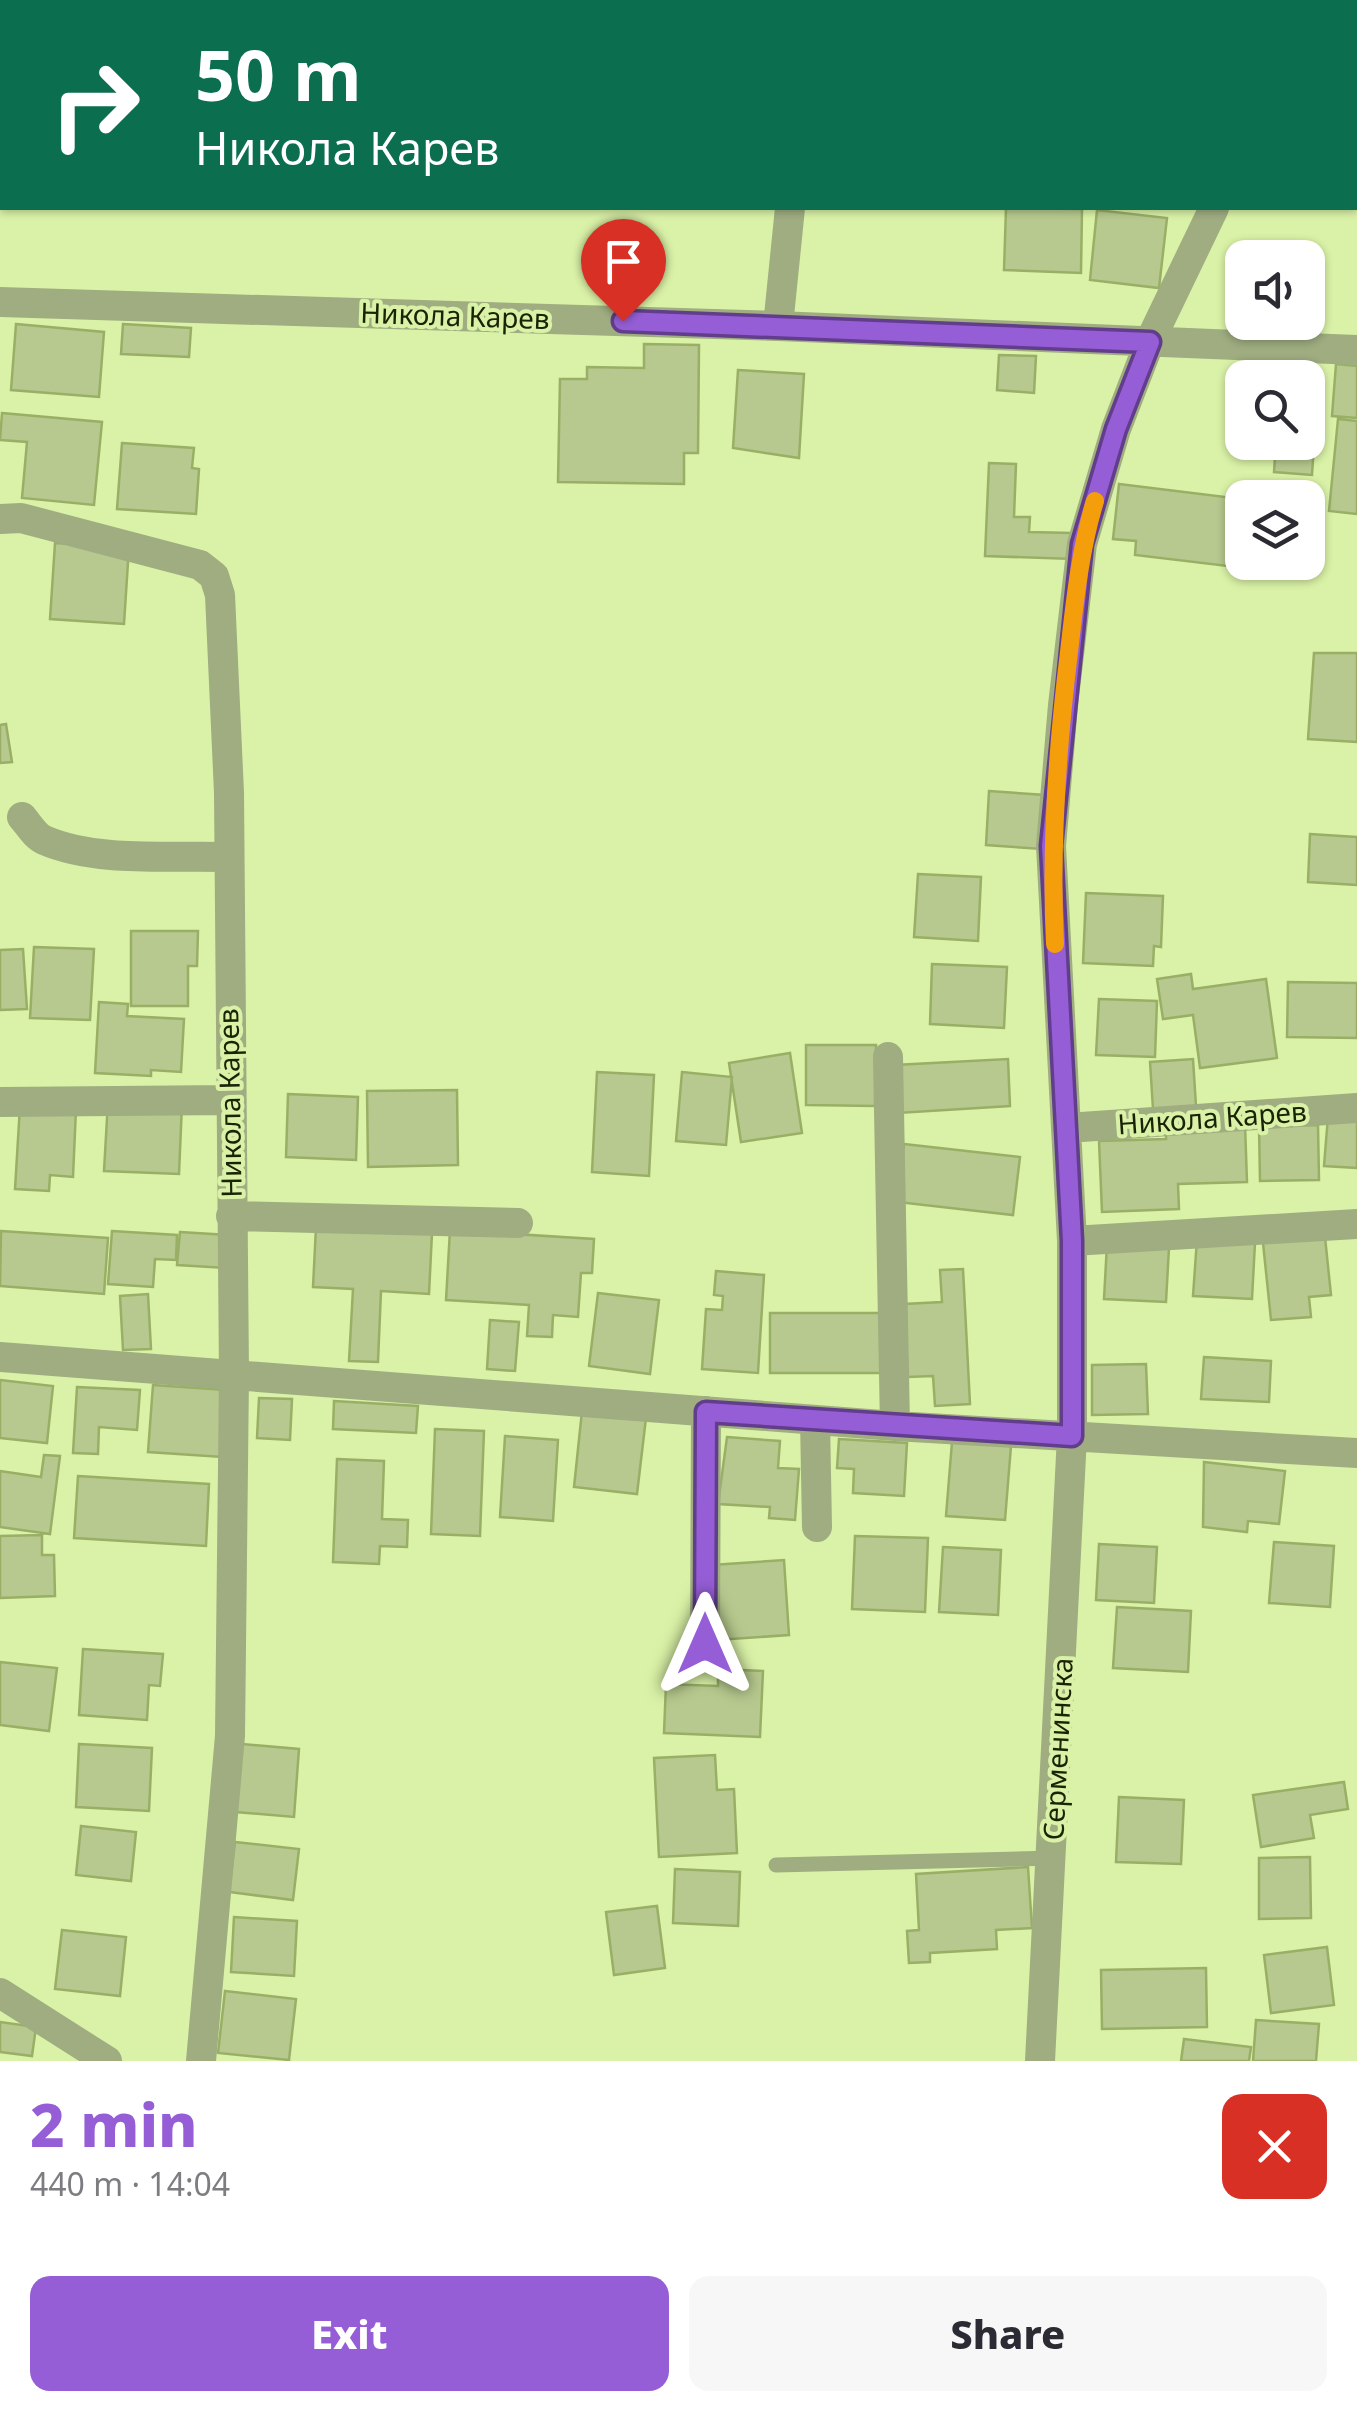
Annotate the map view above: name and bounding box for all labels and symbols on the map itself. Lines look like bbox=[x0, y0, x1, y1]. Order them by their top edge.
pin bbox=[581, 219, 666, 322]
street label: Никола Карев bbox=[360, 293, 550, 337]
street label: Никола Карев bbox=[208, 1008, 250, 1198]
street label: Никола Карев bbox=[1116, 1091, 1308, 1143]
position arrow bbox=[653, 1592, 757, 1696]
street label: Серменинска bbox=[1033, 1657, 1081, 1841]

